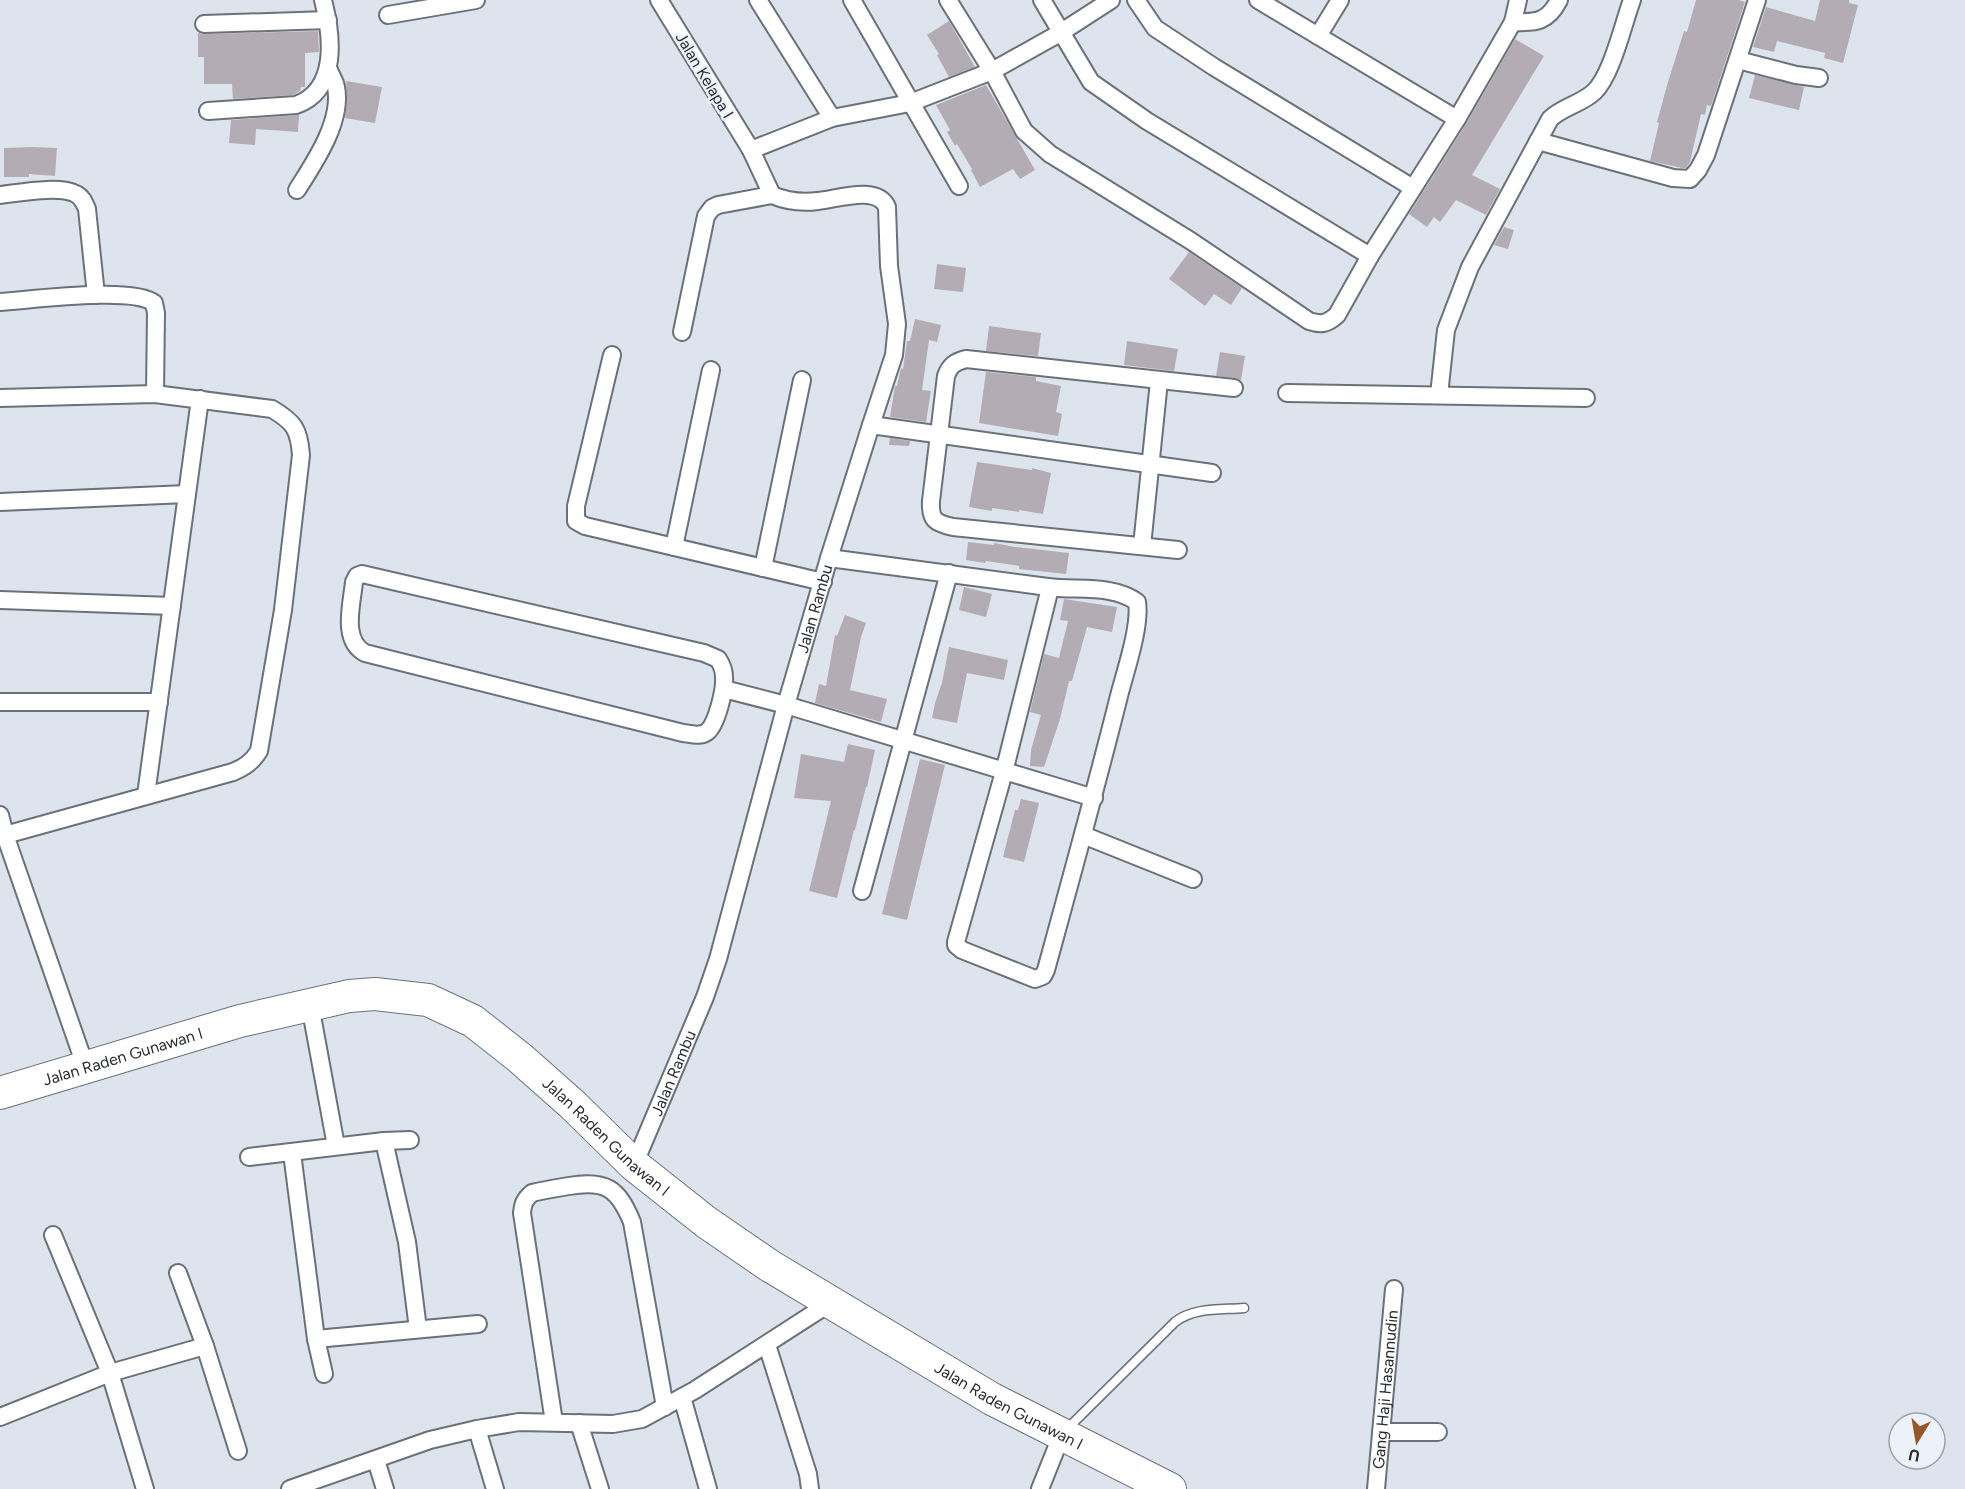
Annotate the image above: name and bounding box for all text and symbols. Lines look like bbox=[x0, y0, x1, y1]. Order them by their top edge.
street label: Jalan Kelapa I bbox=[671, 29, 738, 122]
street label: Jalan Rambu bbox=[793, 562, 837, 655]
street label: Jalan Raden Gunawan I bbox=[40, 1024, 205, 1090]
street label: Jalan Rambu bbox=[647, 1027, 700, 1119]
street label: Jalan Raden Gunawan I bbox=[539, 1074, 674, 1200]
street label: Gang Haji Hasannudin bbox=[1369, 1309, 1402, 1470]
street label: Jalan Raden Gunawan I bbox=[931, 1358, 1086, 1454]
north arrow bbox=[1887, 1411, 1947, 1471]
text: U bbox=[1907, 1445, 1922, 1466]

